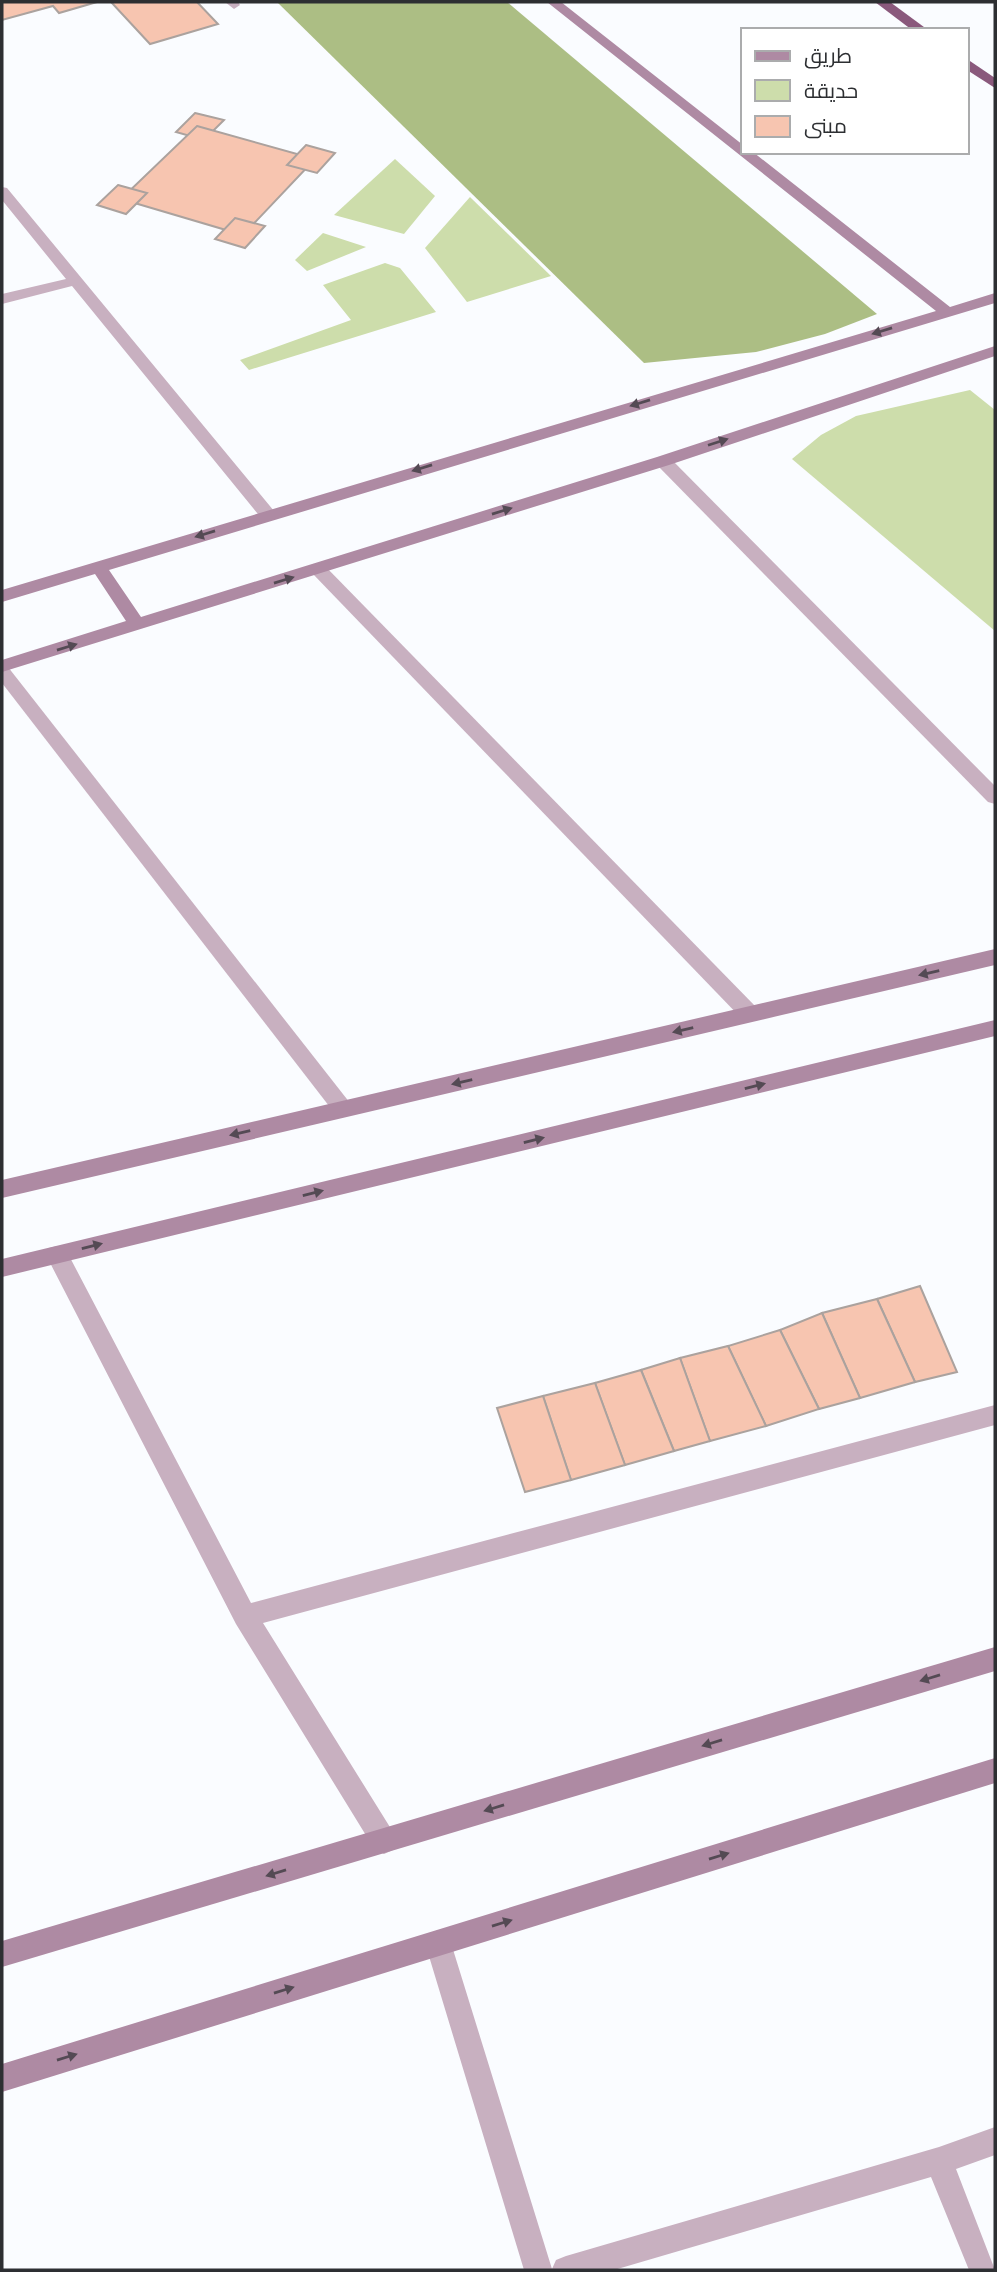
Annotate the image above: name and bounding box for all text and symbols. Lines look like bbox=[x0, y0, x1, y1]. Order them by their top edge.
legend bbox=[741, 28, 969, 154]
text: طريق bbox=[804, 44, 852, 69]
text: حديقة bbox=[804, 79, 858, 103]
text: مبنى bbox=[804, 114, 847, 139]
one-way arrow bbox=[871, 327, 892, 337]
one-way arrow bbox=[630, 399, 651, 409]
one-way arrow bbox=[708, 437, 729, 447]
one-way arrow bbox=[412, 464, 433, 474]
one-way arrow bbox=[491, 506, 512, 516]
one-way arrow bbox=[194, 529, 215, 540]
one-way arrow bbox=[274, 574, 295, 584]
one-way arrow bbox=[57, 641, 78, 651]
one-way arrow bbox=[918, 967, 940, 978]
one-way arrow bbox=[672, 1025, 694, 1036]
one-way arrow bbox=[451, 1077, 473, 1088]
one-way arrow bbox=[744, 1080, 766, 1091]
one-way arrow bbox=[229, 1128, 251, 1139]
one-way arrow bbox=[523, 1134, 545, 1145]
one-way arrow bbox=[302, 1187, 324, 1198]
one-way arrow bbox=[81, 1240, 103, 1251]
one-way arrow bbox=[919, 1674, 940, 1684]
one-way arrow bbox=[701, 1739, 722, 1749]
one-way arrow bbox=[483, 1804, 504, 1814]
one-way arrow bbox=[709, 1850, 730, 1860]
one-way arrow bbox=[265, 1868, 287, 1879]
one-way arrow bbox=[491, 1917, 512, 1928]
one-way arrow bbox=[274, 1985, 295, 1995]
one-way arrow bbox=[57, 2052, 78, 2062]

